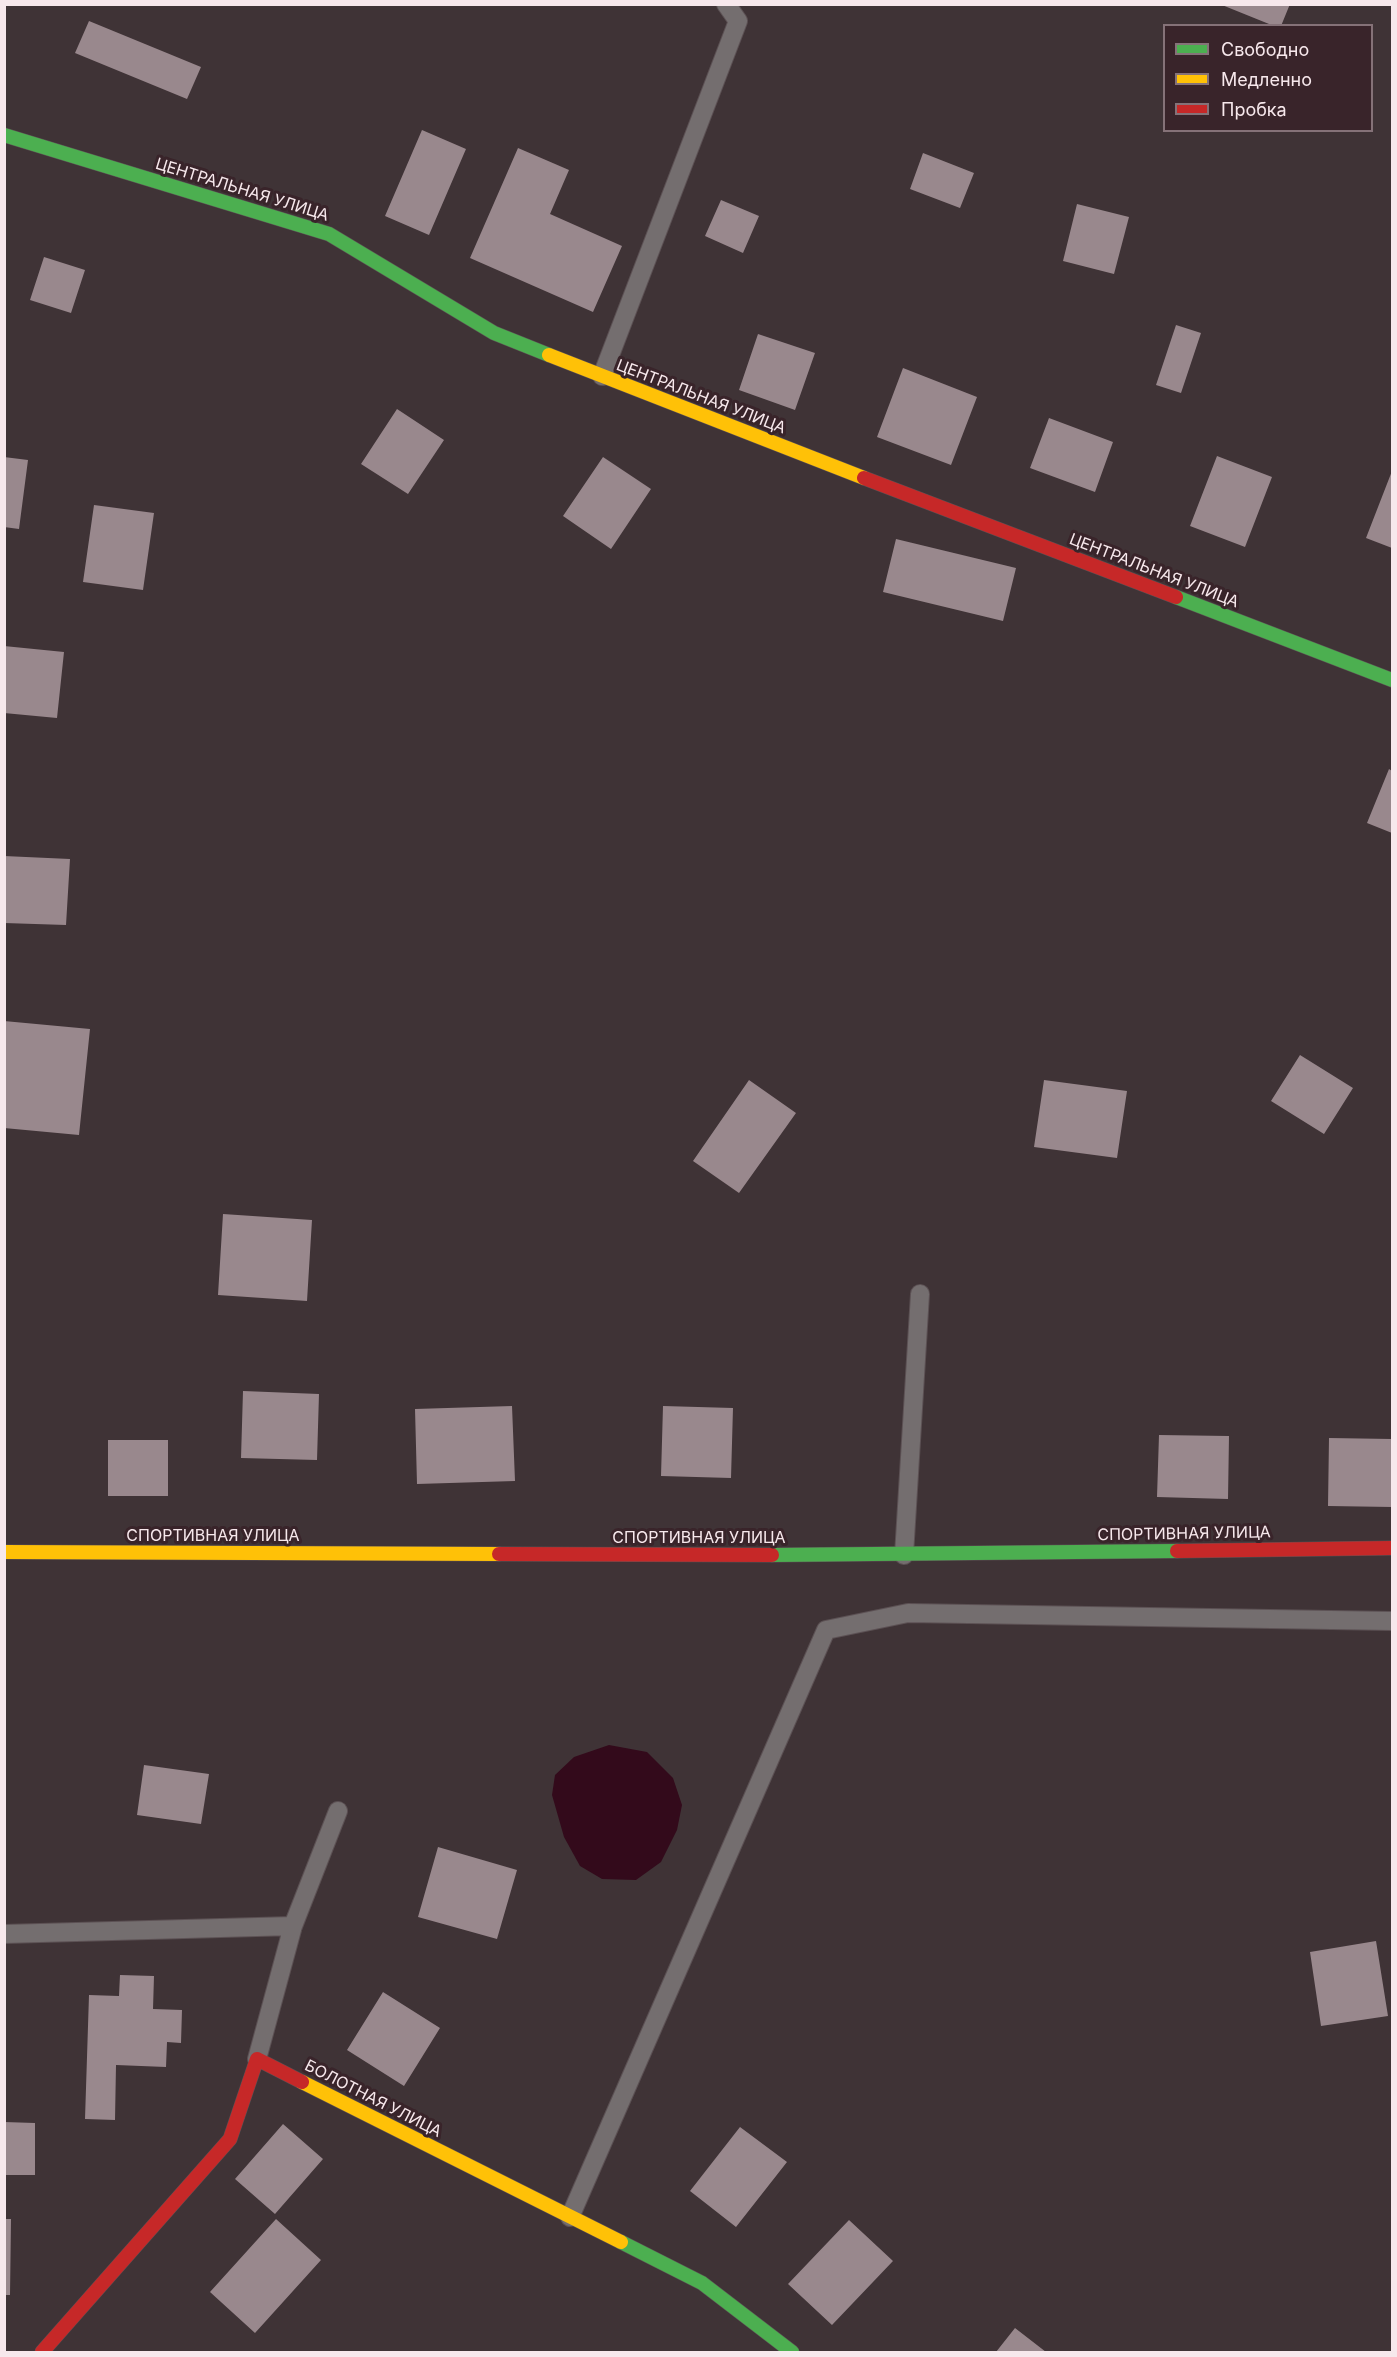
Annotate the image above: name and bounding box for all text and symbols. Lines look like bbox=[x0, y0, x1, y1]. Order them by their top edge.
legend bbox=[1163, 24, 1373, 132]
text: Свободно bbox=[1221, 39, 1309, 60]
text: Медленно bbox=[1221, 69, 1312, 90]
text: Пробка bbox=[1221, 99, 1287, 120]
street label: ЦЕНТРАЛЬНАЯ УЛИЦА bbox=[153, 154, 331, 226]
street label: ЦЕНТРАЛЬНАЯ УЛИЦА bbox=[613, 356, 789, 438]
street label: ЦЕНТРАЛЬНАЯ УЛИЦА bbox=[1066, 530, 1242, 612]
street label: СПОРТИВНАЯ УЛИЦА bbox=[1097, 1523, 1271, 1545]
street label: СПОРТИВНАЯ УЛИЦА bbox=[126, 1526, 300, 1546]
street label: СПОРТИВНАЯ УЛИЦА bbox=[612, 1528, 786, 1548]
street label: БОЛОТНАЯ УЛИЦА bbox=[301, 2056, 445, 2142]

